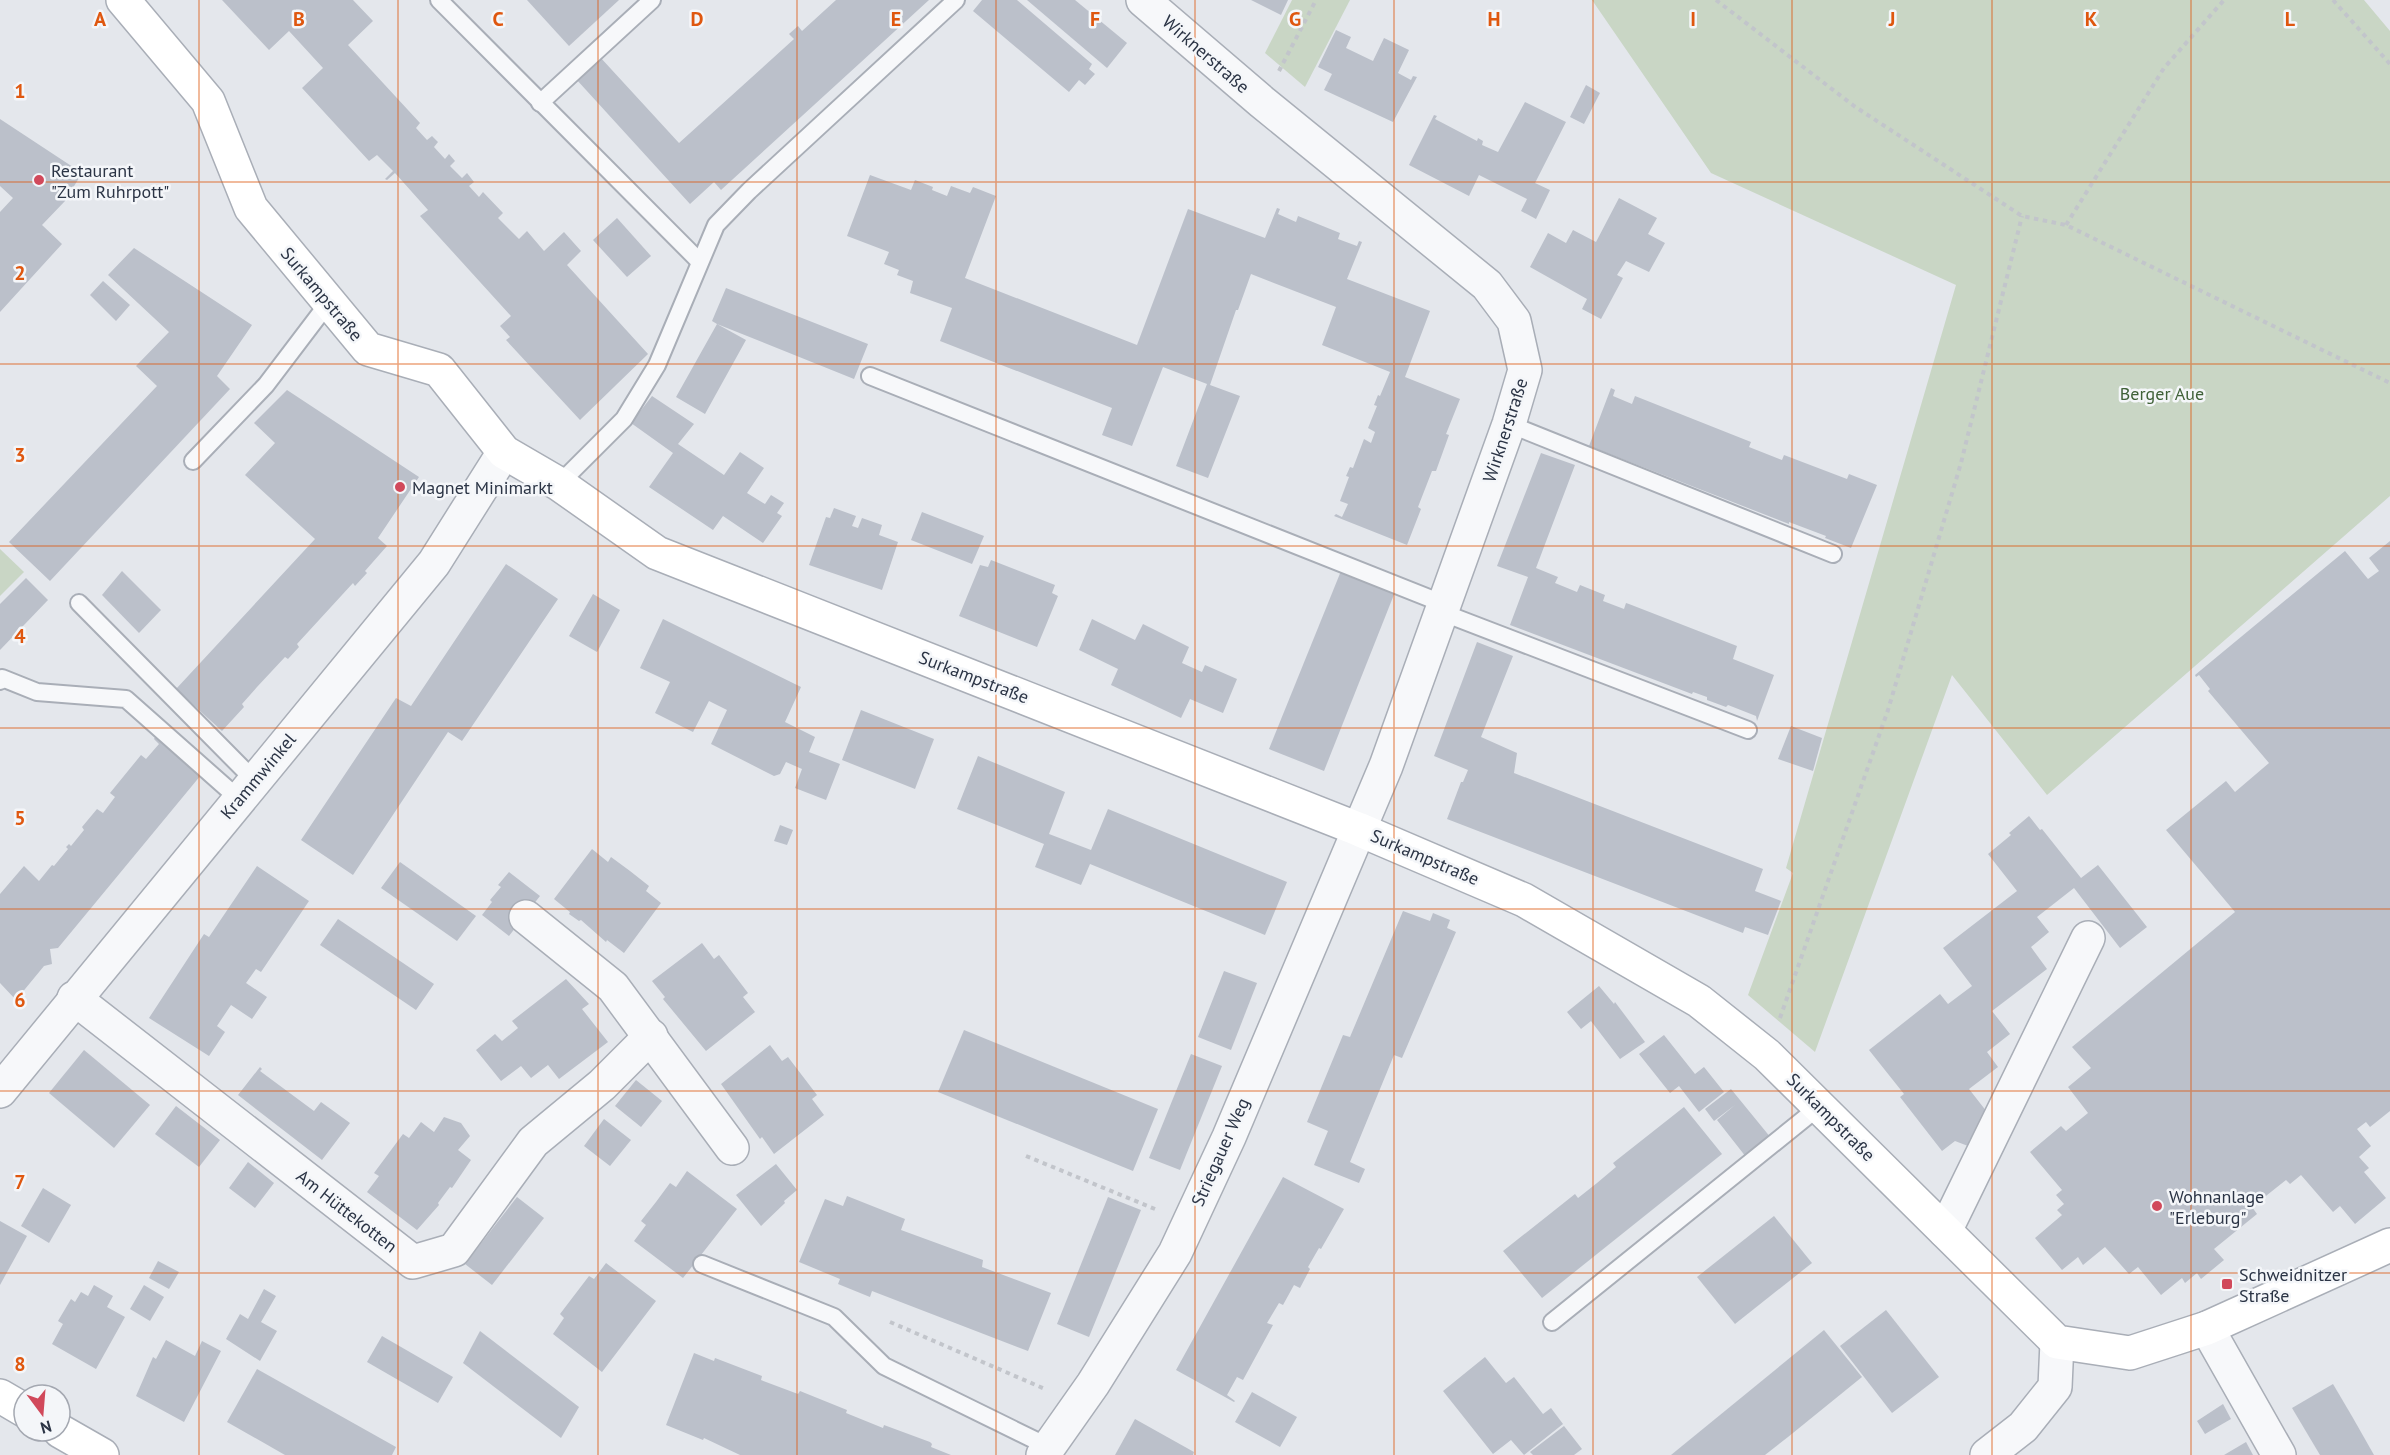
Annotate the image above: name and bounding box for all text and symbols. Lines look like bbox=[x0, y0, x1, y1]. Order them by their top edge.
text: A bbox=[94, 6, 107, 32]
text: B bbox=[293, 6, 305, 32]
text: C bbox=[492, 6, 504, 32]
text: D bbox=[691, 6, 704, 32]
text: E bbox=[891, 6, 901, 32]
text: F bbox=[1090, 6, 1100, 32]
text: G bbox=[1289, 6, 1301, 32]
text: H bbox=[1487, 6, 1501, 32]
text: I bbox=[1690, 6, 1696, 32]
text: J bbox=[1888, 6, 1895, 32]
text: K bbox=[2085, 6, 2098, 32]
text: L bbox=[2285, 6, 2296, 32]
street label: Wirknerstraße bbox=[1158, 10, 1254, 98]
text: 1 bbox=[14, 78, 26, 104]
place label: Restaurant "Zum Ruhrpott" bbox=[51, 159, 169, 203]
marker: Restaurant "Zum Ruhrpott" bbox=[32, 173, 46, 187]
street label: Surkampstraße bbox=[276, 242, 368, 346]
text: 2 bbox=[14, 260, 26, 286]
street label: Wirknerstraße bbox=[1477, 375, 1533, 485]
park label: Berger Aue bbox=[2120, 382, 2204, 405]
text: 3 bbox=[14, 442, 26, 468]
place label: Magnet Minimarkt bbox=[412, 476, 553, 499]
marker: Magnet Minimarkt bbox=[393, 480, 407, 494]
text: 4 bbox=[14, 623, 26, 649]
street label: Surkampstraße bbox=[916, 646, 1032, 708]
street label: Krammwinkel bbox=[215, 728, 301, 824]
text: 5 bbox=[14, 805, 26, 831]
street label: Surkampstraße bbox=[1367, 824, 1483, 890]
text: 6 bbox=[14, 987, 26, 1013]
street label: Surkampstraße bbox=[1782, 1068, 1880, 1166]
street label: Striegauer Weg bbox=[1186, 1094, 1254, 1210]
street label: Am Hüttekotten bbox=[292, 1164, 402, 1258]
text: 7 bbox=[14, 1169, 26, 1195]
place label: Wohnanlage "Erleburg" bbox=[2169, 1185, 2264, 1229]
marker: Wohnanlage "Erleburg" bbox=[2150, 1199, 2164, 1213]
place label: Schweidnitzer Straße bbox=[2239, 1263, 2347, 1307]
marker: Schweidnitzer Straße bbox=[2220, 1277, 2234, 1291]
text: 8 bbox=[14, 1351, 26, 1377]
north arrow bbox=[12, 1383, 72, 1443]
text: N bbox=[38, 1416, 54, 1438]

